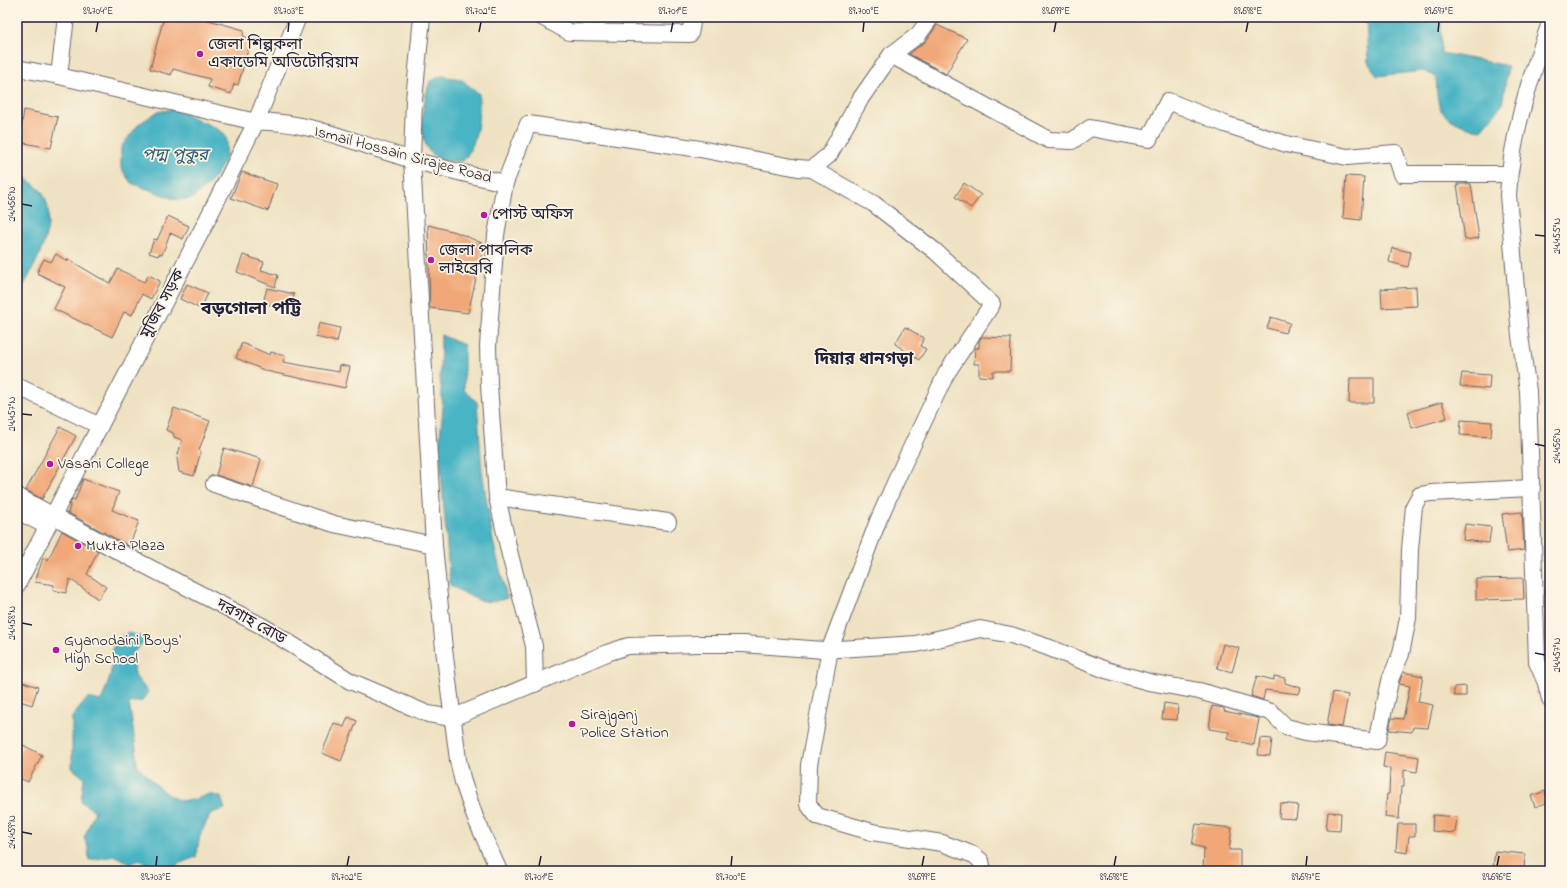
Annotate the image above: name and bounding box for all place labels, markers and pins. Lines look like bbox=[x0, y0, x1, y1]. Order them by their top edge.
place label: জেলা শিল্পকলা একাডেমি অডিটোরিয়াম bbox=[208, 33, 359, 75]
marker: জেলা শিল্পকলা একাডেমি অডিটোরিয়াম bbox=[195, 49, 205, 59]
place label: পোস্ট অফিস bbox=[492, 203, 574, 227]
marker: পোস্ট অফিস bbox=[479, 210, 489, 220]
place label: জেলা পাবলিক লাইব্রেরি bbox=[438, 239, 534, 281]
marker: জেলা পাবলিক লাইব্রেরি bbox=[426, 255, 436, 265]
place label: Vasani College bbox=[57, 452, 150, 476]
marker: Vasani College bbox=[45, 459, 55, 469]
place label: Mukta Plaza bbox=[86, 534, 165, 558]
marker: Mukta Plaza bbox=[73, 541, 83, 551]
place label: Gyanodaini Boys' High School bbox=[64, 629, 181, 671]
marker: Gyanodaini Boys' High School bbox=[51, 645, 61, 655]
place label: Sirajganj Police Station bbox=[580, 703, 669, 745]
marker: Sirajganj Police Station bbox=[567, 719, 577, 729]

